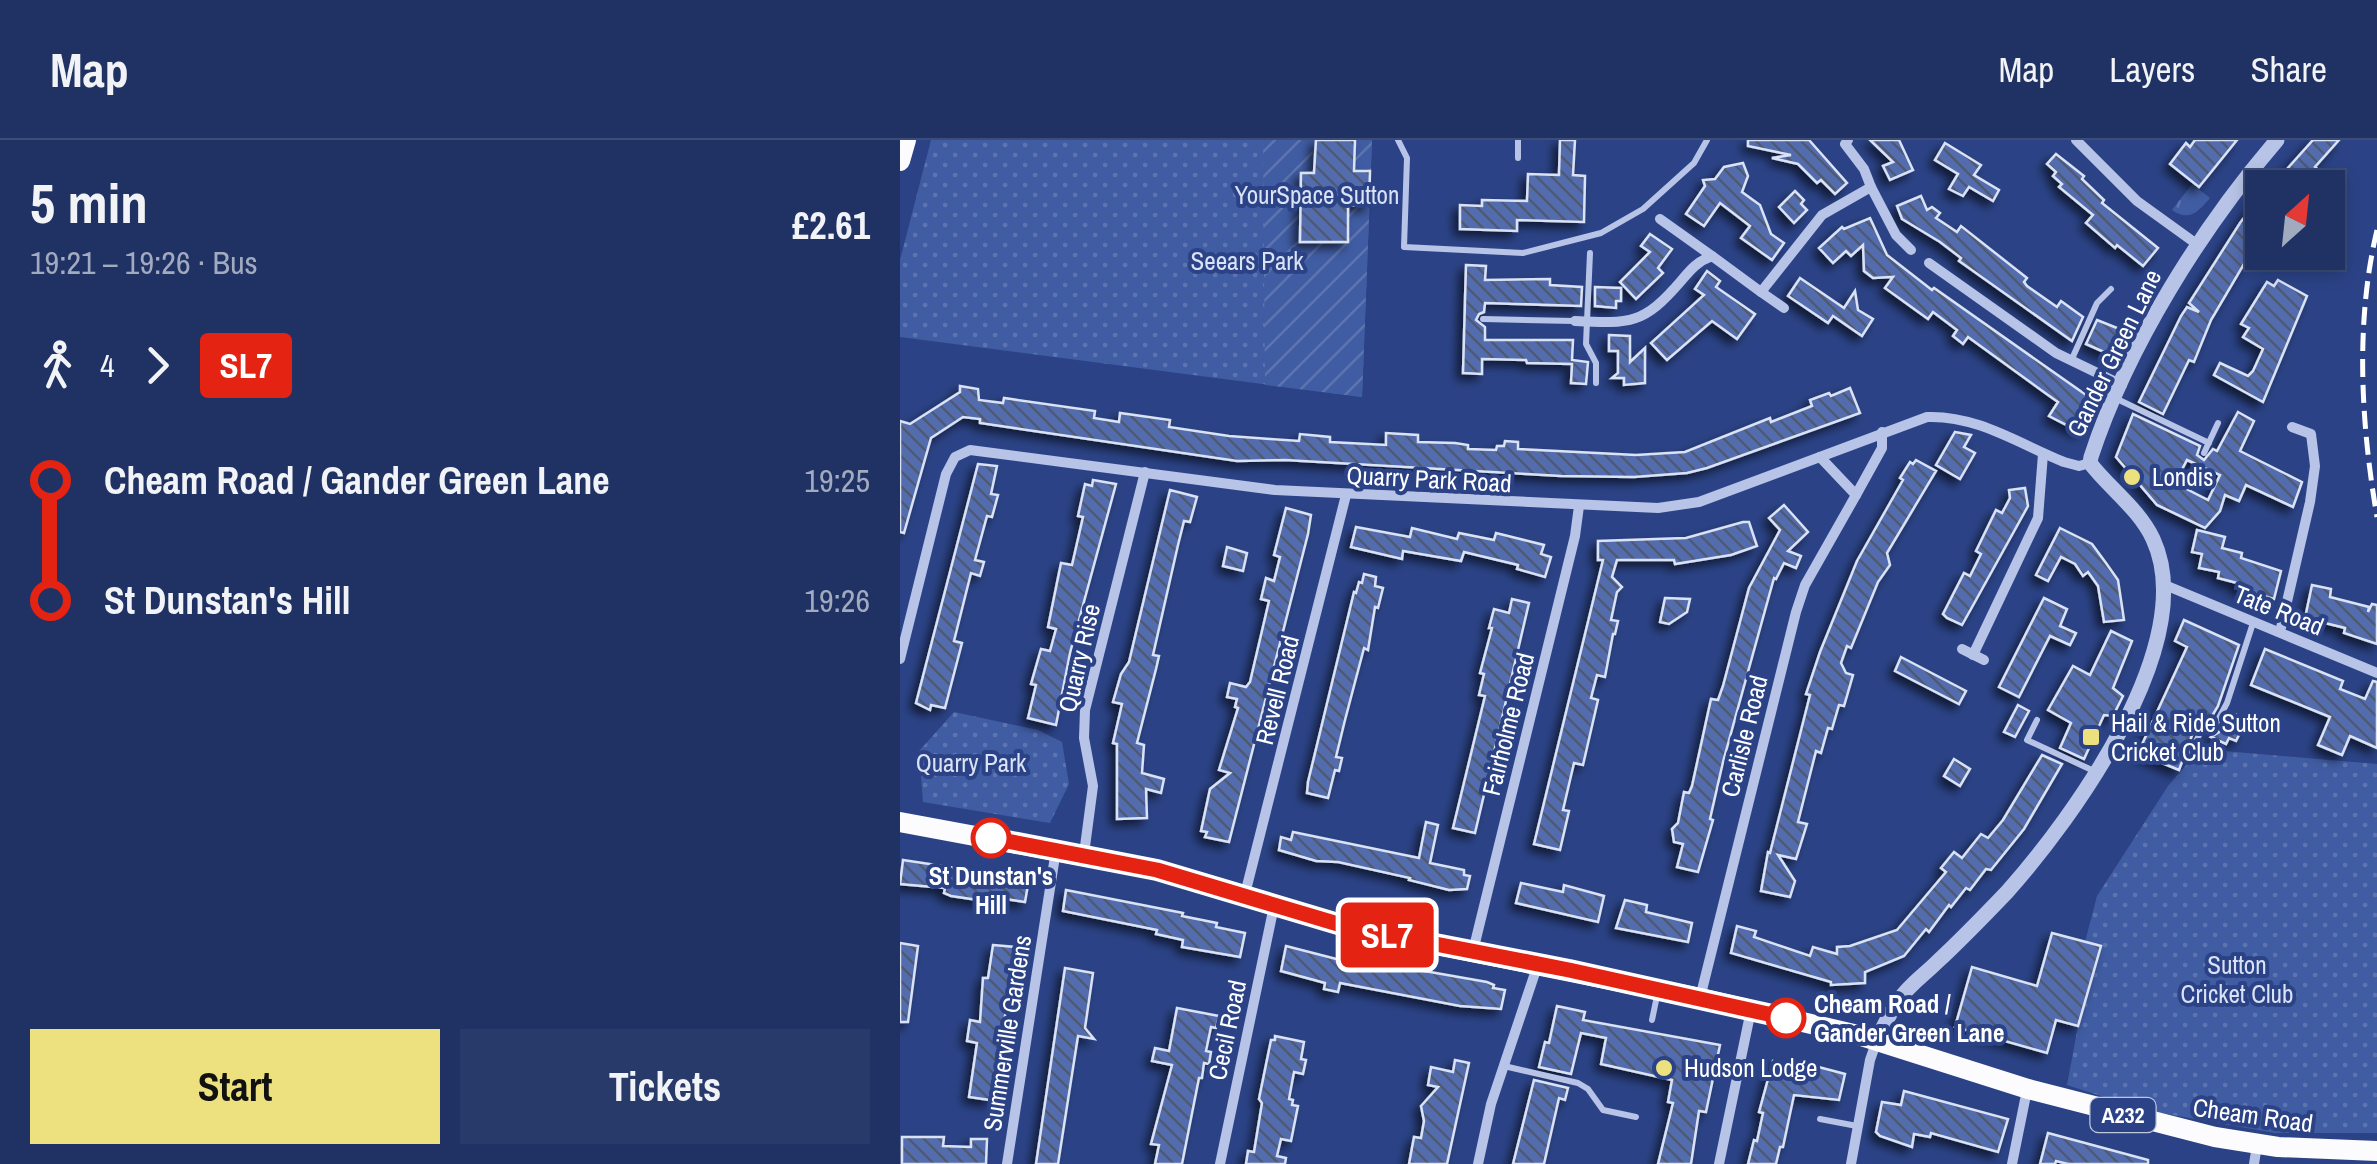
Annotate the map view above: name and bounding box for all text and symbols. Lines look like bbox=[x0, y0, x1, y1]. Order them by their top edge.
text: Map bbox=[50, 37, 129, 102]
text: Map bbox=[1998, 46, 2054, 93]
text: Layers bbox=[2109, 46, 2195, 93]
text: Share bbox=[2250, 46, 2327, 93]
text: 5 min bbox=[30, 166, 148, 240]
north arrow bbox=[2245, 170, 2345, 270]
map controls bbox=[2245, 170, 2345, 270]
park label: YourSpace Sutton bbox=[1235, 178, 1399, 212]
text: £2.61 bbox=[792, 200, 870, 251]
text: 19:21 – 19:26 · Bus bbox=[30, 241, 258, 284]
park label: Seears Park bbox=[1191, 244, 1304, 278]
street label: Gander Green Lane bbox=[2059, 264, 2169, 442]
icon: walk bbox=[30, 338, 85, 393]
icon: forward bbox=[130, 338, 185, 393]
text: SL7 bbox=[220, 342, 272, 389]
text: 4 bbox=[100, 344, 115, 387]
text: Cheam Road / Gander Green Lane bbox=[104, 455, 610, 506]
street label: Quarry Park Road bbox=[1346, 458, 1512, 500]
text: 19:25 bbox=[804, 459, 870, 502]
place label: Londis bbox=[2152, 460, 2214, 494]
marker: Londis bbox=[2121, 466, 2143, 488]
text: St Dunstan's Hill bbox=[104, 575, 350, 626]
street label: Tate Road bbox=[2229, 577, 2329, 643]
text: 19:26 bbox=[804, 579, 870, 622]
street label: Quarry Rise bbox=[1050, 600, 1108, 716]
street label: Revell Road bbox=[1247, 632, 1307, 748]
street label: Fairholme Road bbox=[1474, 649, 1542, 799]
street label: Carlisle Road bbox=[1712, 672, 1776, 800]
place label: Hail & Ride Sutton Cricket Club bbox=[2111, 706, 2281, 769]
marker: Hail & Ride Sutton Cricket Club bbox=[2080, 726, 2102, 748]
park label: Quarry Park bbox=[916, 746, 1027, 780]
marker: St Dunstan's Hill bbox=[972, 819, 1010, 857]
place label: St Dunstan's Hill bbox=[929, 859, 1053, 922]
line badge: SL7 bbox=[1330, 902, 1444, 968]
text: SL7 bbox=[1361, 912, 1413, 959]
street label: Summerville Gardens bbox=[975, 932, 1039, 1134]
park label: Sutton Cricket Club bbox=[2181, 948, 2293, 1011]
street label: Cecil Road bbox=[1200, 977, 1254, 1083]
place label: Cheam Road / Gander Green Lane bbox=[1814, 987, 2004, 1050]
marker: Cheam Road / Gander Green Lane bbox=[1767, 999, 1805, 1037]
button: Start bbox=[30, 1029, 440, 1144]
button: Tickets bbox=[460, 1029, 870, 1144]
place label: Hudson Lodge bbox=[1684, 1051, 1817, 1085]
marker: Hudson Lodge bbox=[1653, 1057, 1675, 1079]
street label: Cheam Road bbox=[2191, 1090, 2315, 1140]
road number: A232 bbox=[2090, 1098, 2156, 1132]

